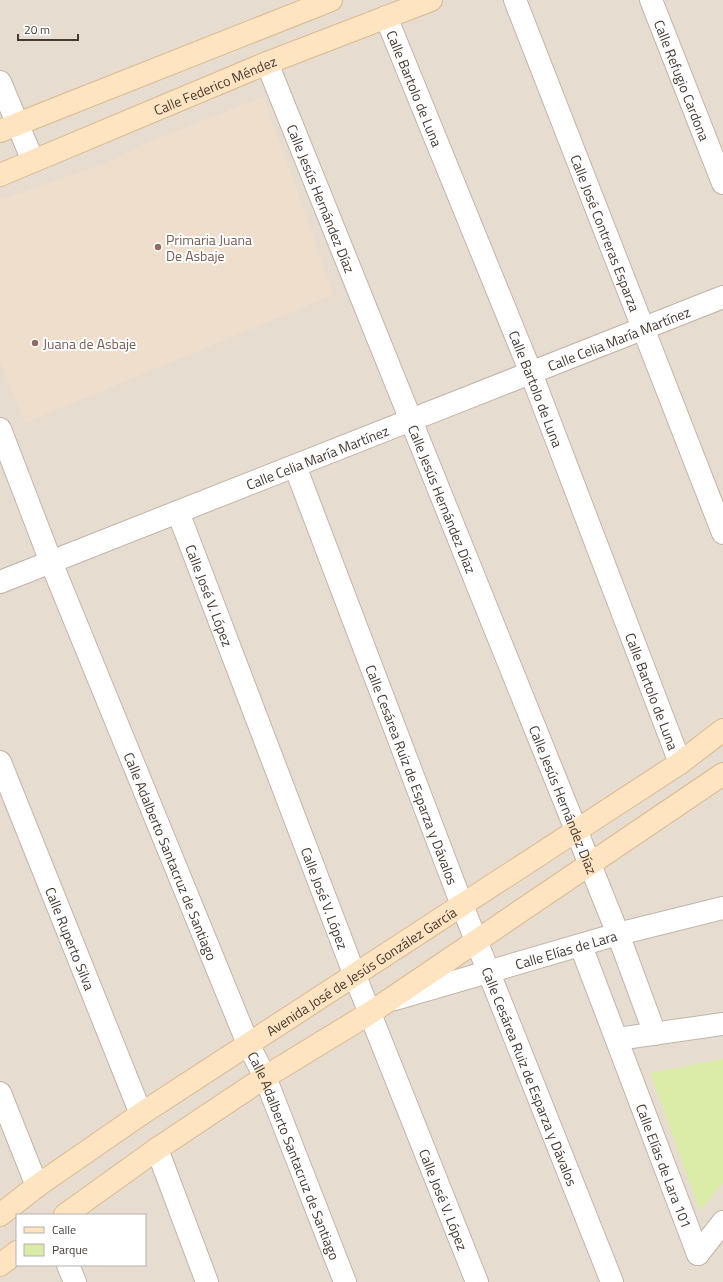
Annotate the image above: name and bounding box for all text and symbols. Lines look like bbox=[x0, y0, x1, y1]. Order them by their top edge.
scale bar bbox=[18, 16, 78, 42]
street label: Calle Refugio Cardona bbox=[649, 16, 716, 144]
text: 20 m bbox=[24, 20, 50, 39]
street label: Calle Bartolo de Luna bbox=[382, 27, 448, 150]
street label: Calle Federico Méndez bbox=[150, 50, 279, 120]
street label: Calle Jesús Hernández Díaz bbox=[282, 121, 361, 276]
street label: Calle José Contreras Esparza bbox=[566, 151, 646, 314]
place label: Primaria Juana De Asbaje bbox=[166, 229, 252, 266]
marker: Primaria Juana De Asbaje bbox=[153, 242, 163, 252]
street label: Calle Celia María Martínez bbox=[544, 301, 693, 376]
street label: Calle Bartolo de Luna bbox=[504, 327, 569, 450]
place label: Juana de Asbaje bbox=[43, 333, 136, 354]
marker: Juana de Asbaje bbox=[30, 338, 40, 348]
street label: Calle Celia María Martínez bbox=[243, 419, 392, 495]
street label: Calle Jesús Hernández Díaz bbox=[403, 421, 482, 576]
street label: Calle José V. López bbox=[181, 541, 239, 649]
street label: Calle Bartolo de Luna bbox=[621, 629, 685, 753]
street label: Calle Cesárea Ruiz de Esparza y Dávalos bbox=[361, 661, 464, 888]
street label: Calle Jesús Hernández Díaz bbox=[524, 722, 603, 877]
street label: Calle Adalberto Santacruz de Santiago bbox=[119, 749, 223, 963]
street label: Calle José V. López bbox=[296, 844, 354, 952]
street label: Calle Ruperto Silva bbox=[41, 884, 101, 993]
street label: Avenida José de Jesús González García bbox=[262, 901, 460, 1041]
street label: Calle Elías de Lara bbox=[512, 924, 619, 974]
street label: Calle Cesárea Ruiz de Esparza y Dávalos bbox=[477, 964, 583, 1189]
street label: Calle Adalberto Santacruz de Santiago bbox=[243, 1047, 346, 1263]
street label: Calle Elías de Lara 101 bbox=[631, 1100, 698, 1231]
street label: Calle José V. López bbox=[414, 1145, 474, 1253]
legend bbox=[16, 1214, 146, 1266]
text: Calle bbox=[52, 1220, 76, 1239]
text: Parque bbox=[52, 1240, 88, 1259]

